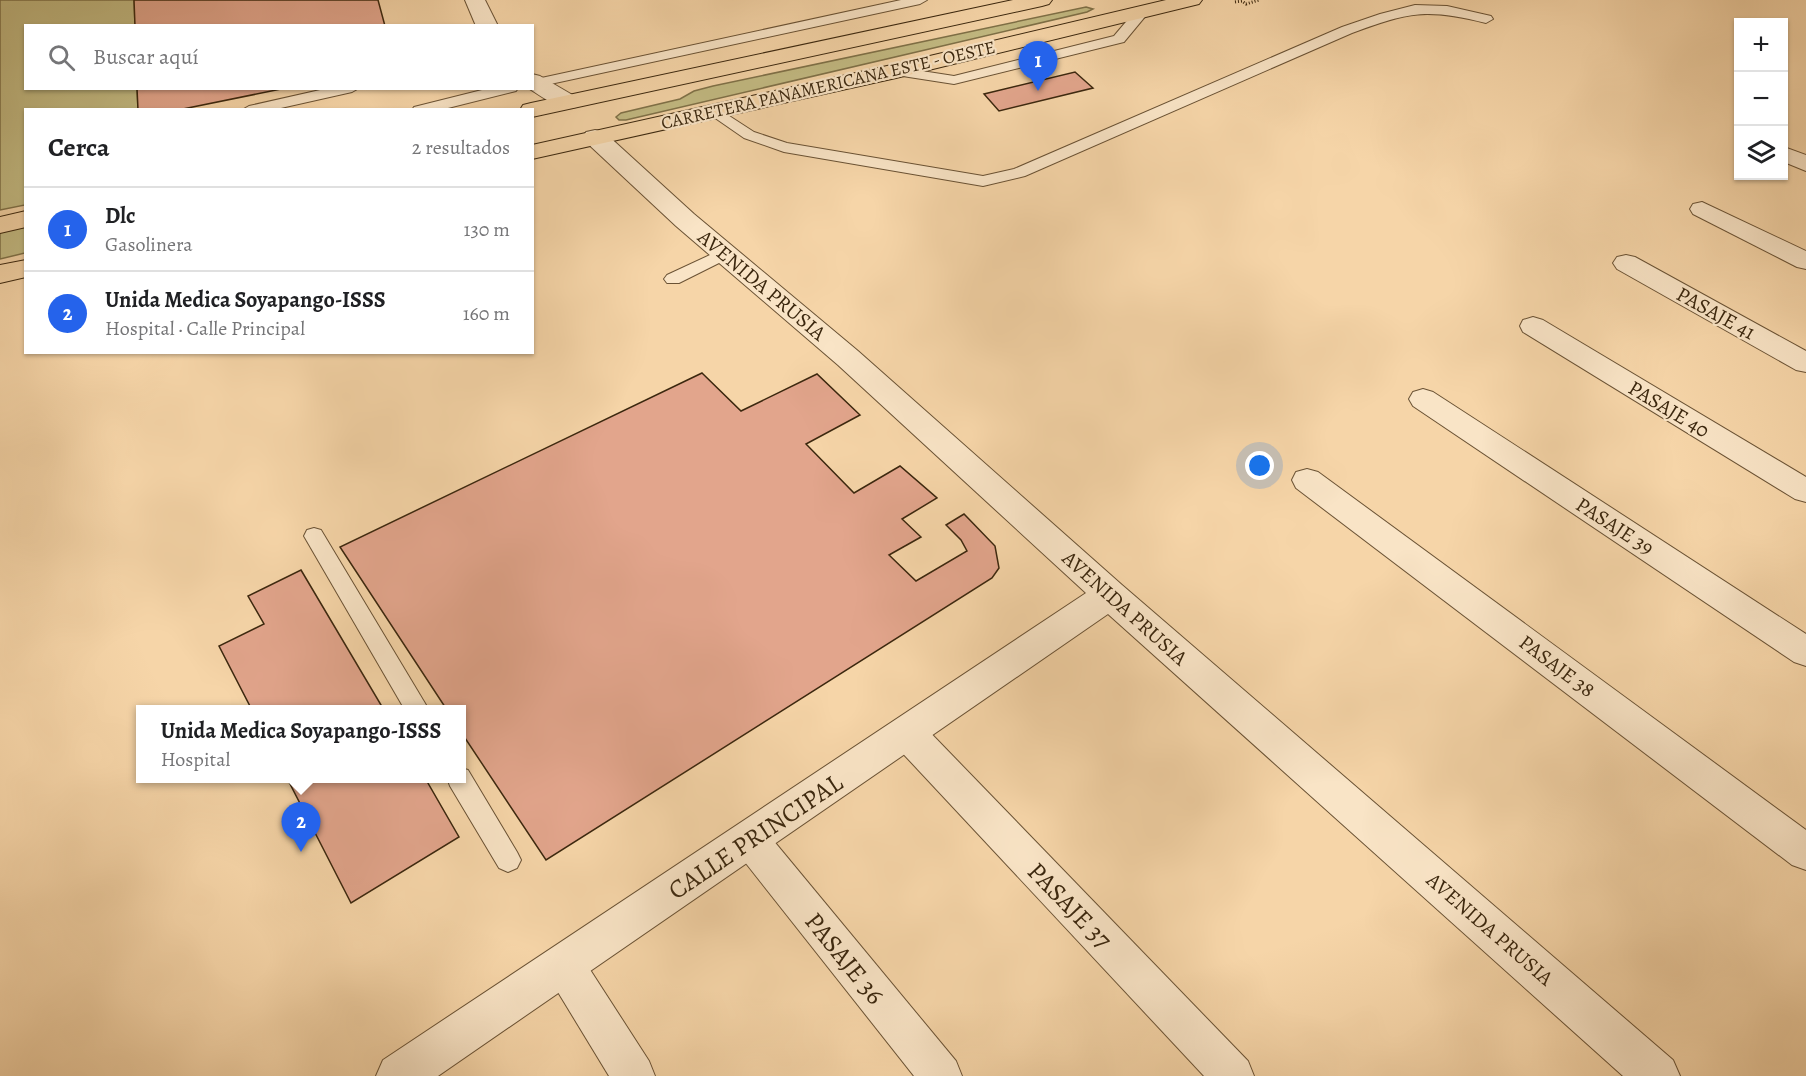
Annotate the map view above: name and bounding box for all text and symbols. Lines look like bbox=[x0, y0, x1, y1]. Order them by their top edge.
map controls bbox=[1734, 18, 1788, 180]
button: + bbox=[1734, 18, 1788, 72]
search box bbox=[24, 24, 534, 90]
street label: CARRETERA PANAMERICANA ESTE - OESTE bbox=[659, 35, 997, 135]
icon: search bbox=[45, 41, 78, 74]
text: Buscar aquí bbox=[93, 42, 199, 72]
pin: 1 bbox=[1018, 42, 1058, 91]
button: − bbox=[1734, 72, 1788, 126]
button: layers bbox=[1734, 126, 1788, 180]
text: Cerca bbox=[48, 130, 110, 165]
text: 2 resultados bbox=[412, 134, 510, 161]
text: Dlc bbox=[105, 201, 136, 231]
text: 1 bbox=[64, 216, 71, 243]
text: 130 m bbox=[464, 216, 510, 243]
street label: AVENIDA PRUSIA bbox=[691, 222, 833, 347]
text: Gasolinera bbox=[105, 231, 193, 258]
street label: PASAJE 41 bbox=[1671, 280, 1761, 346]
text: Unida Medica Soyapango-ISSS bbox=[105, 285, 386, 315]
text: 2 bbox=[63, 300, 72, 327]
text: 160 m bbox=[463, 300, 510, 327]
text: Hospital · Calle Principal bbox=[105, 315, 305, 342]
street label: PASAJE 40 bbox=[1623, 374, 1715, 444]
your location bbox=[1245, 451, 1274, 480]
street label: PASAJE 39 bbox=[1570, 490, 1660, 562]
street label: AVENIDA PRUSIA bbox=[1056, 544, 1194, 672]
street label: PASAJE 38 bbox=[1513, 628, 1601, 704]
popup bbox=[136, 705, 466, 783]
text: Unida Medica Soyapango-ISSS bbox=[161, 716, 441, 746]
text: Hospital bbox=[161, 746, 230, 773]
street label: CALLE PRINCIPAL bbox=[661, 765, 850, 908]
pin: 2 bbox=[282, 802, 320, 852]
street label: PASAJE 37 bbox=[1020, 854, 1120, 956]
street label: AVENIDA PRUSIA bbox=[1420, 866, 1560, 992]
street label: PASAJE 36 bbox=[797, 905, 893, 1012]

